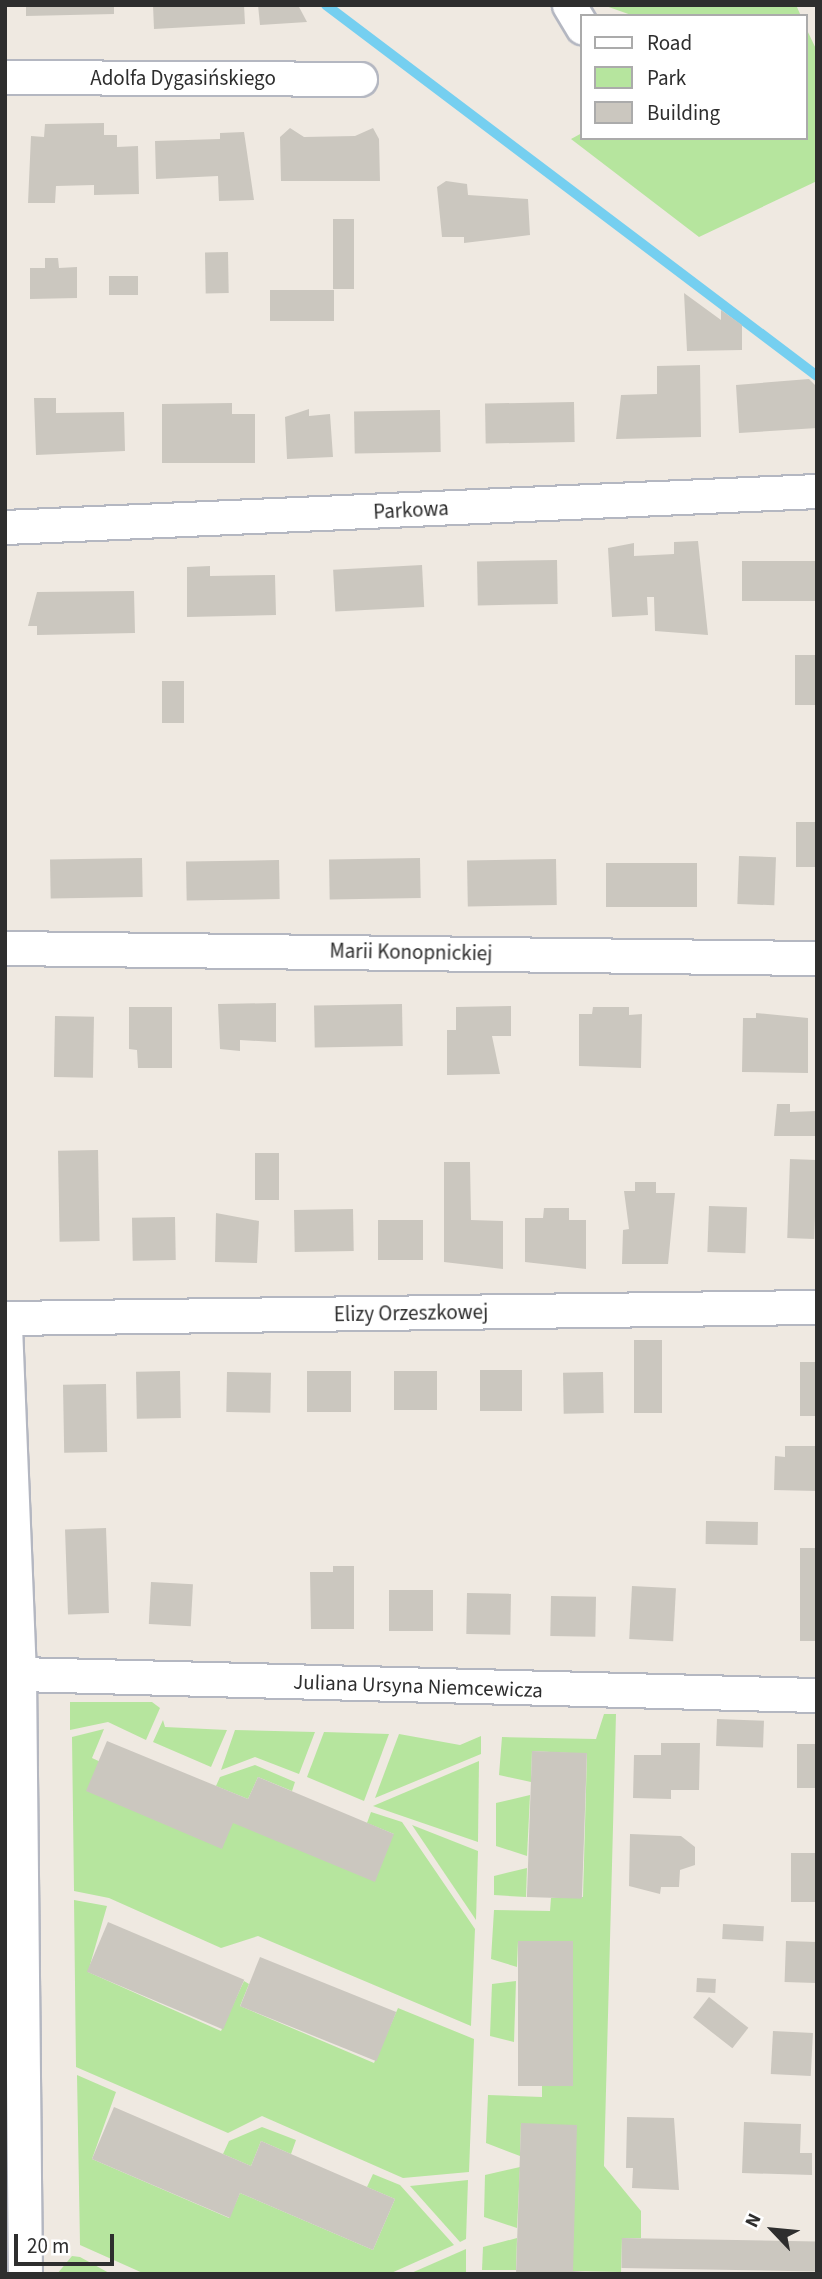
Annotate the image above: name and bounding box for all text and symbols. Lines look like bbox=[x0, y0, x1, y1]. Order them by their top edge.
legend bbox=[580, 14, 808, 140]
text: Road bbox=[647, 28, 692, 58]
text: Park bbox=[647, 63, 686, 93]
street label: Adolfa Dygasińskiego bbox=[90, 65, 276, 91]
text: Building bbox=[647, 98, 720, 128]
street label: Parkowa bbox=[373, 495, 449, 525]
street label: Marii Konopnickiej bbox=[329, 938, 493, 966]
street label: Elizy Orzeszkowej bbox=[334, 1299, 488, 1327]
street label: Juliana Ursyna Niemcewicza bbox=[293, 1669, 543, 1703]
north arrow bbox=[738, 2195, 808, 2265]
text: N bbox=[739, 2209, 769, 2232]
scale bar bbox=[18, 2220, 117, 2264]
text: 20 m bbox=[27, 2231, 69, 2261]

